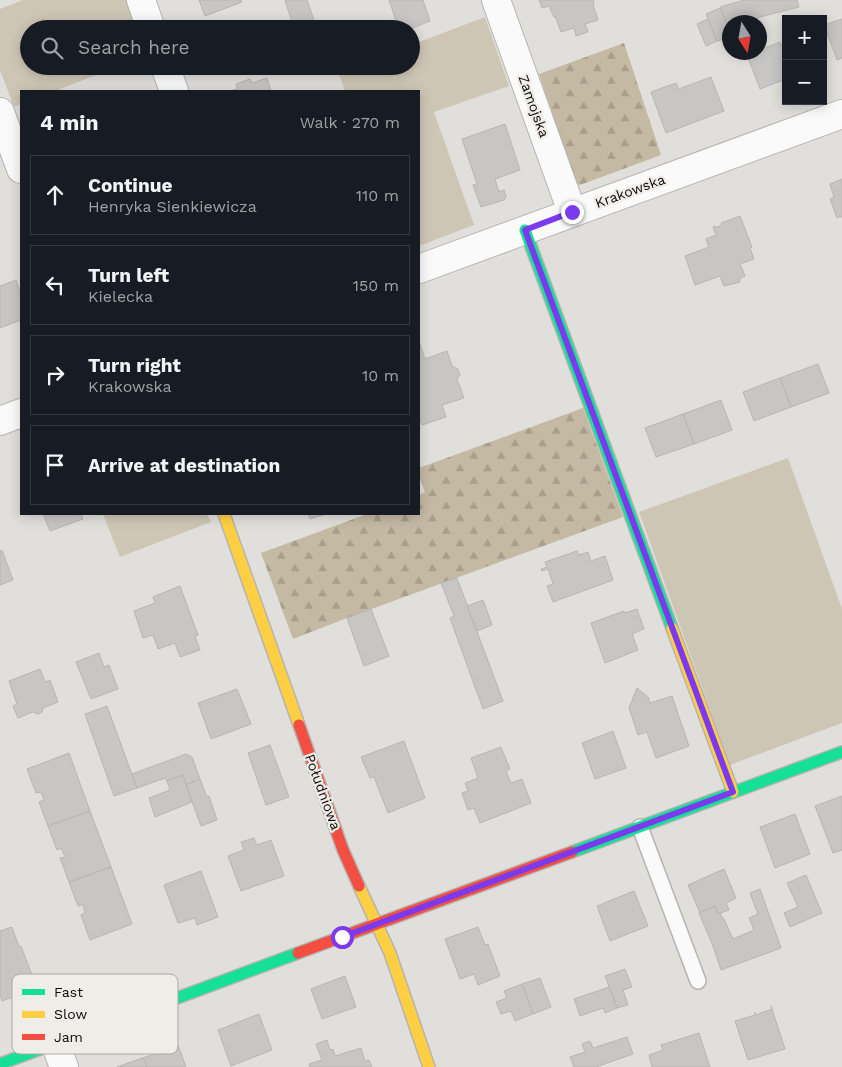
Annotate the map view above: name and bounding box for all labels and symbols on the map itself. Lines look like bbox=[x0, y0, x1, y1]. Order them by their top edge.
north arrow bbox=[722, 15, 767, 60]
street label: Zamojska bbox=[515, 73, 553, 139]
street label: Krakowska bbox=[593, 171, 667, 211]
route end bbox=[561, 201, 584, 224]
street label: Południowa bbox=[302, 752, 344, 832]
route start bbox=[331, 926, 354, 949]
legend bbox=[12, 974, 178, 1054]
text: Fast bbox=[54, 984, 83, 1000]
text: Slow bbox=[54, 1006, 87, 1022]
text: Jam bbox=[54, 1029, 83, 1045]

